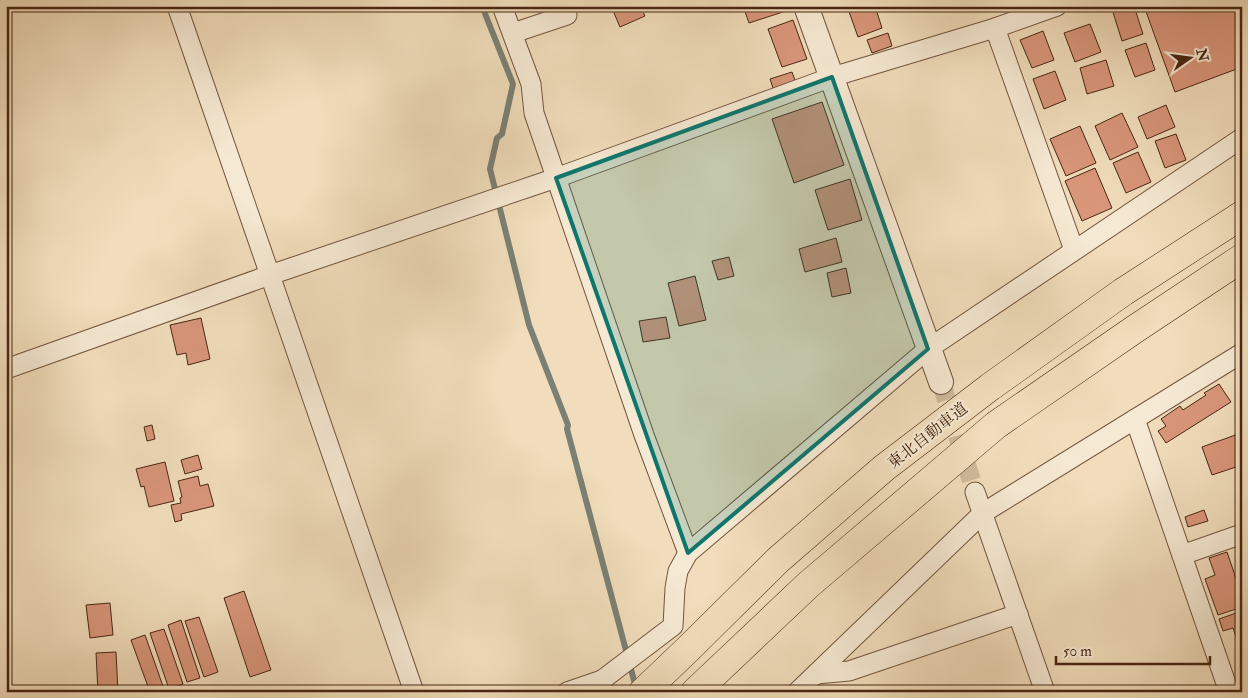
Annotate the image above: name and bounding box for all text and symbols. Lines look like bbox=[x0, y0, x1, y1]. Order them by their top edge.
north arrow bbox=[1166, 32, 1216, 82]
text: N bbox=[1192, 46, 1212, 64]
street label: 東北自動車道 bbox=[884, 398, 972, 473]
scale bar bbox=[1056, 633, 1209, 665]
text: 50 m bbox=[1063, 642, 1092, 661]

